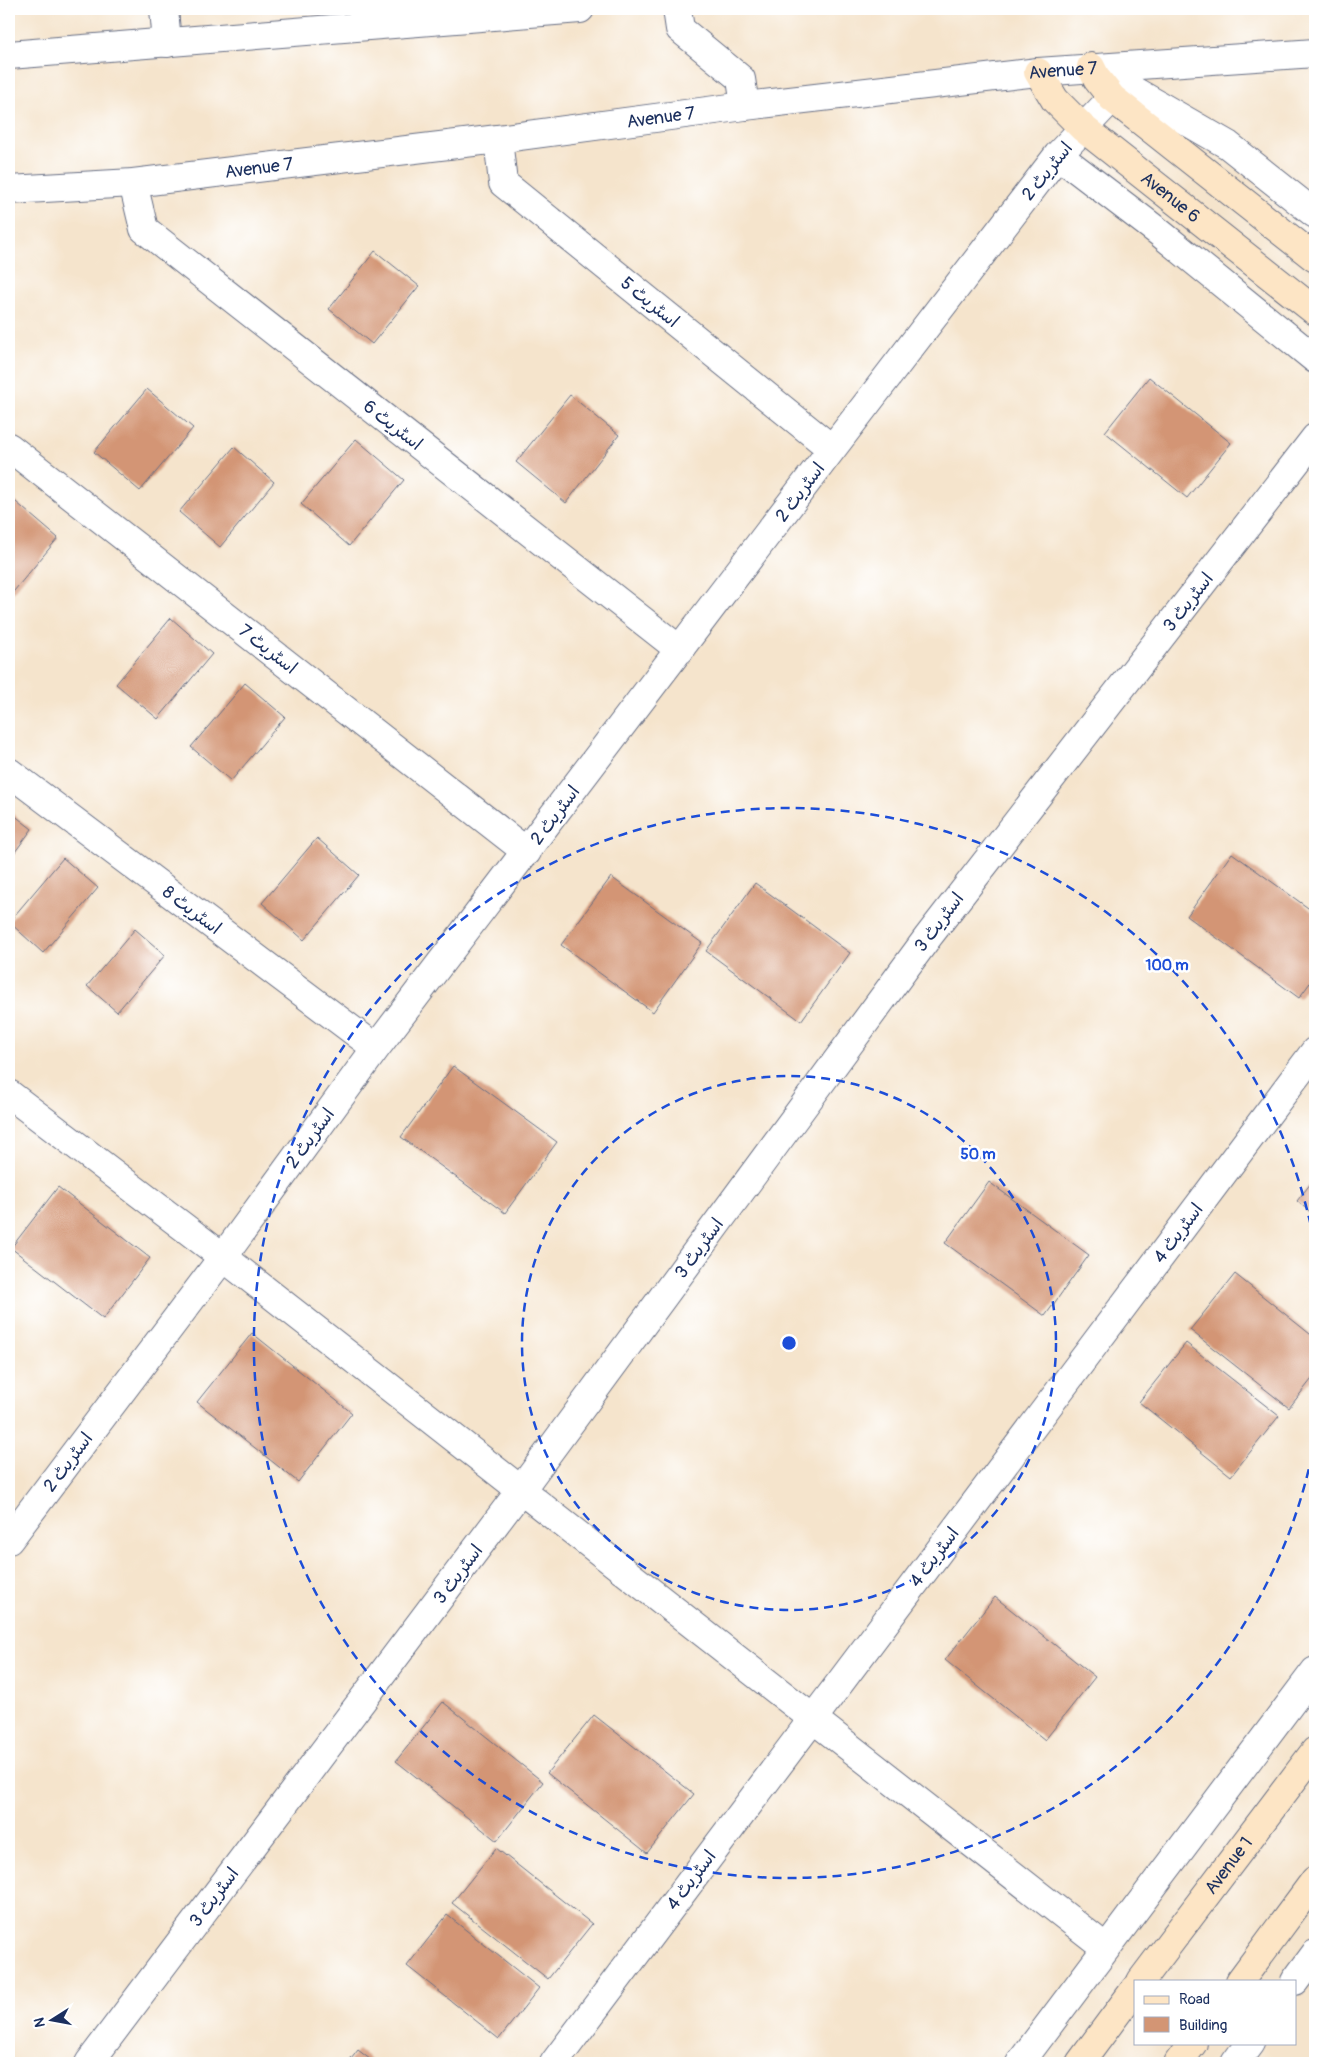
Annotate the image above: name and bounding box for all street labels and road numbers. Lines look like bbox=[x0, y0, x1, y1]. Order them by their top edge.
street label: Avenue 7 bbox=[1027, 57, 1099, 85]
street label: Avenue 7 bbox=[625, 102, 697, 134]
street label: اسٹریٹ 2 bbox=[1017, 137, 1078, 205]
street label: Avenue 7 bbox=[223, 153, 295, 184]
street label: Avenue 6 bbox=[1136, 167, 1205, 228]
street label: اسٹریٹ 5 bbox=[616, 272, 684, 333]
street label: اسٹریٹ 6 bbox=[358, 395, 427, 456]
street label: اسٹریٹ 2 bbox=[770, 458, 830, 527]
street label: اسٹریٹ 3 bbox=[1158, 568, 1219, 637]
street label: اسٹریٹ 7 bbox=[234, 619, 302, 679]
street label: اسٹریٹ 2 bbox=[525, 781, 585, 850]
street label: اسٹریٹ 8 bbox=[158, 881, 226, 940]
street label: اسٹریٹ 3 bbox=[909, 888, 969, 957]
street label: اسٹریٹ 2 bbox=[281, 1104, 340, 1173]
street label: اسٹریٹ 4 bbox=[1148, 1199, 1208, 1268]
street label: اسٹریٹ 3 bbox=[670, 1214, 729, 1283]
street label: اسٹریٹ 2 bbox=[38, 1428, 98, 1497]
street label: اسٹریٹ 4 bbox=[904, 1523, 964, 1592]
street label: اسٹریٹ 3 bbox=[428, 1540, 488, 1609]
street label: Avenue 1 bbox=[1200, 1832, 1258, 1899]
street label: اسٹریٹ 4 bbox=[661, 1846, 721, 1915]
street label: اسٹریٹ 3 bbox=[184, 1863, 244, 1932]

